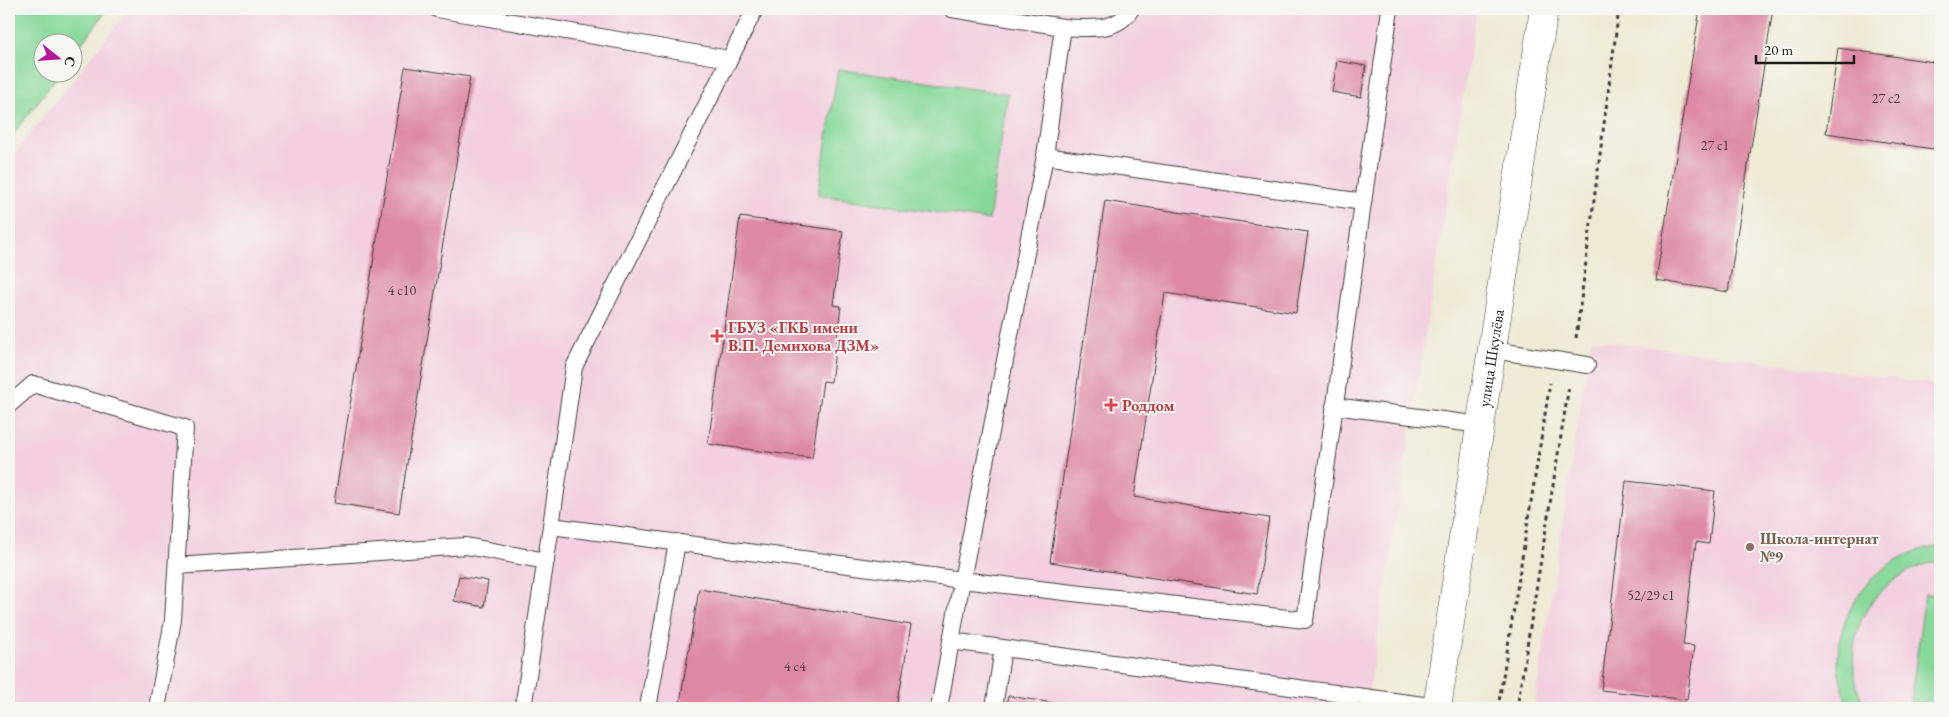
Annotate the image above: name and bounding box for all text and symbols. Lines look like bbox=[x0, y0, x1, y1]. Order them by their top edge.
north arrow bbox=[32, 32, 82, 82]
scale bar bbox=[1756, 32, 1854, 64]
text: 20 m bbox=[1764, 40, 1793, 59]
text: С bbox=[60, 54, 80, 69]
house number: 27 с2 bbox=[1872, 89, 1901, 107]
house number: 27 с1 bbox=[1701, 136, 1729, 154]
house number: 4 с10 bbox=[388, 281, 417, 299]
street label: улица Шкулёва bbox=[1473, 307, 1508, 408]
place label: ГБУЗ «ГКБ имени В.П. Демихова ДЗМ» bbox=[728, 317, 879, 356]
marker: ГБУЗ «ГКБ имени В.П. Демихова ДЗМ» bbox=[710, 329, 724, 343]
place label: Роддом bbox=[1122, 395, 1175, 416]
marker: Роддом bbox=[1104, 398, 1118, 412]
place label: Школа-интернат №9 bbox=[1760, 528, 1879, 567]
marker: Школа-интернат №9 bbox=[1744, 541, 1756, 553]
house number: 52/29 с1 bbox=[1627, 586, 1675, 604]
house number: 4 с4 bbox=[784, 657, 806, 675]

